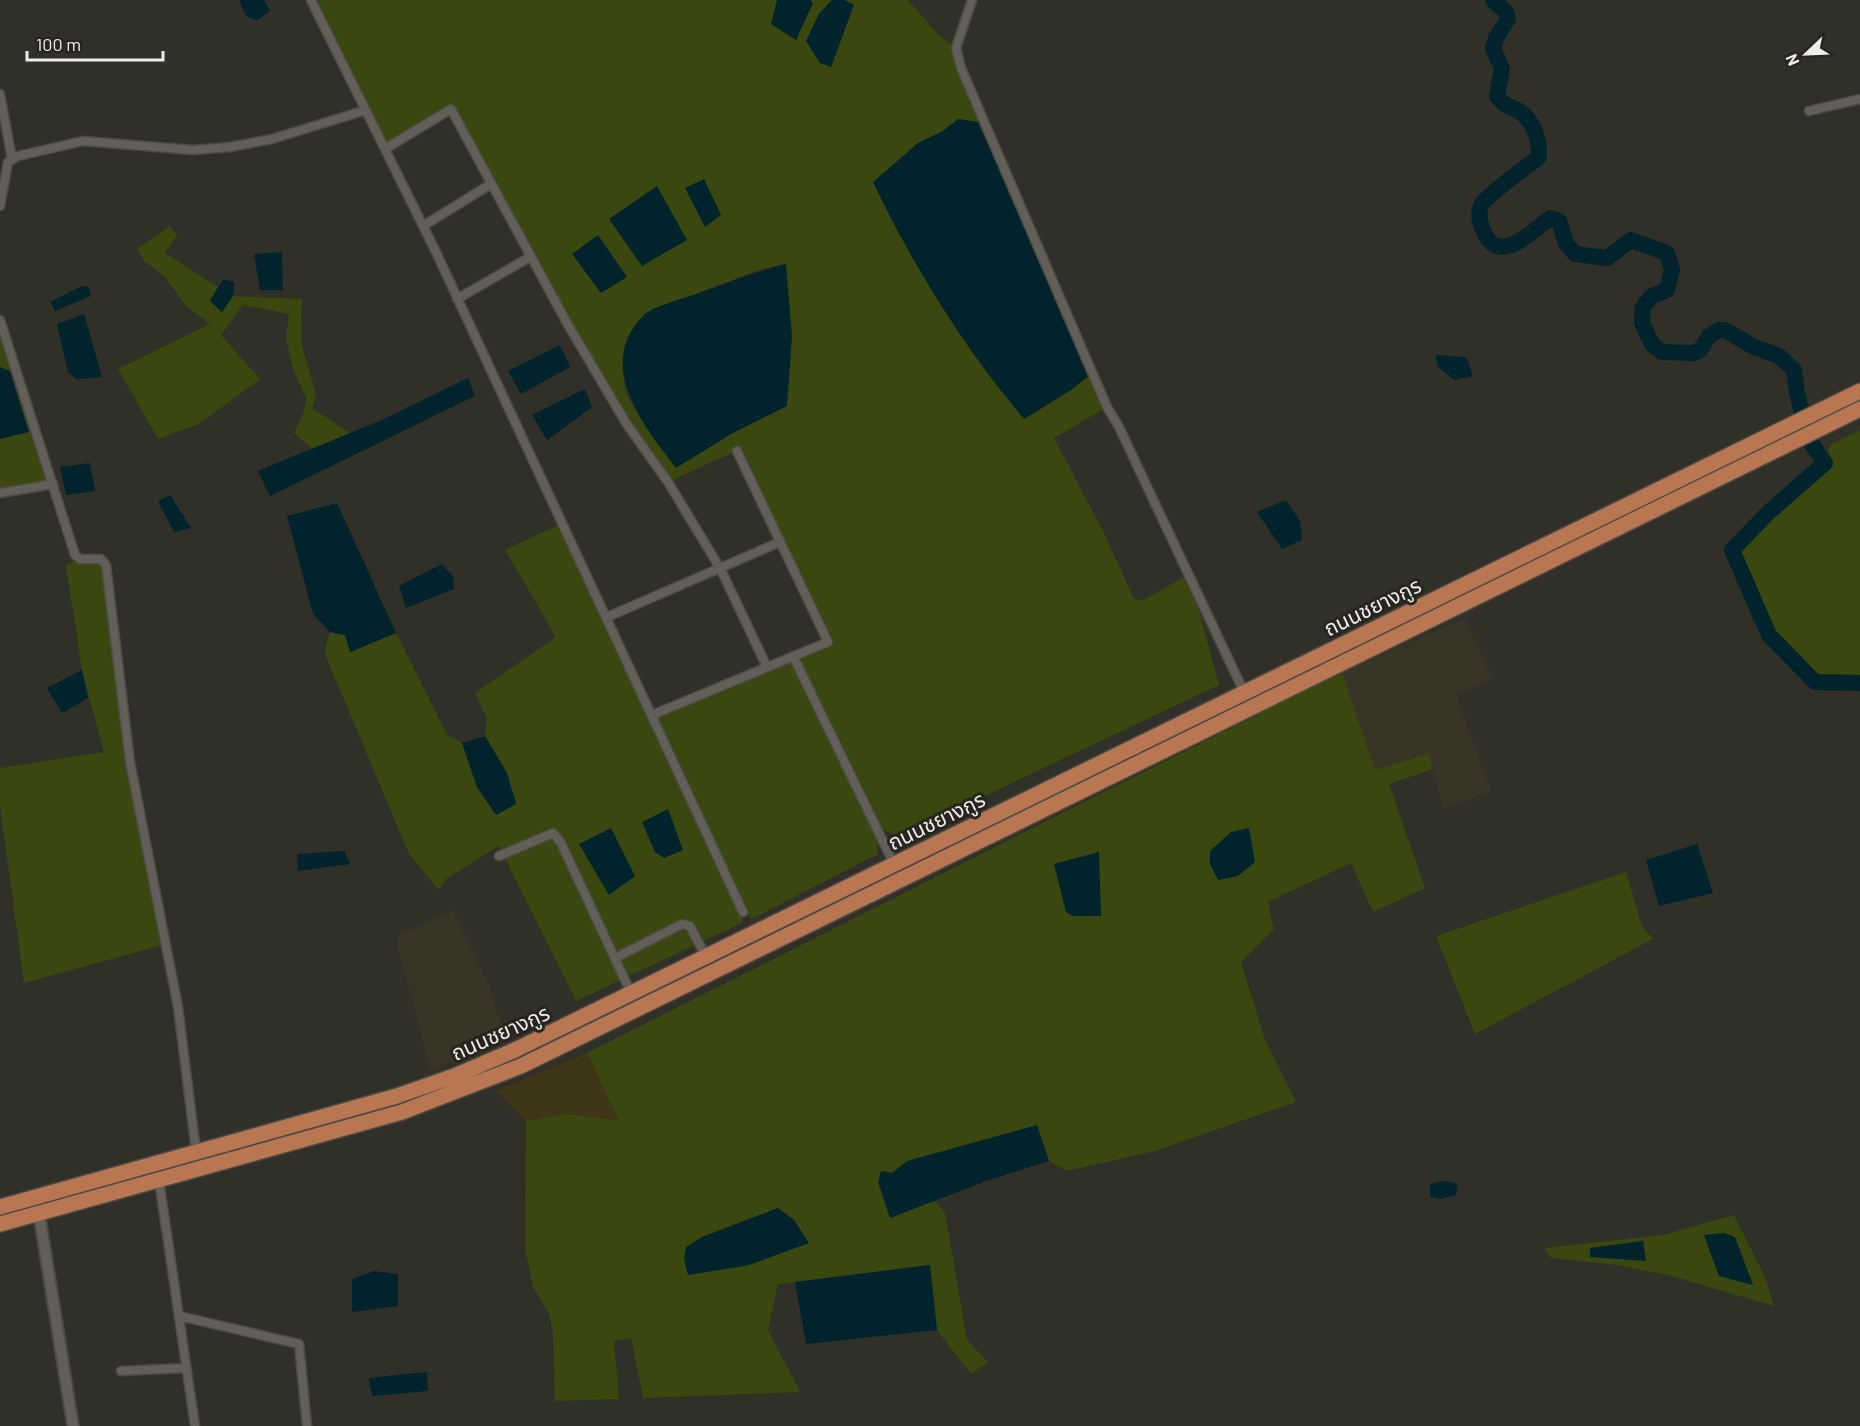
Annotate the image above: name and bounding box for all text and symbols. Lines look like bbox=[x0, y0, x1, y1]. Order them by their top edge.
scale bar bbox=[27, 24, 164, 62]
north arrow bbox=[1776, 24, 1836, 84]
text: 100 m bbox=[36, 33, 81, 55]
text: N bbox=[1781, 51, 1803, 69]
street label: ถนนชยางกูร bbox=[1319, 572, 1426, 642]
street label: ถนนชยางกูร bbox=[883, 786, 990, 856]
street label: ถนนชยางกูร bbox=[447, 999, 554, 1067]

